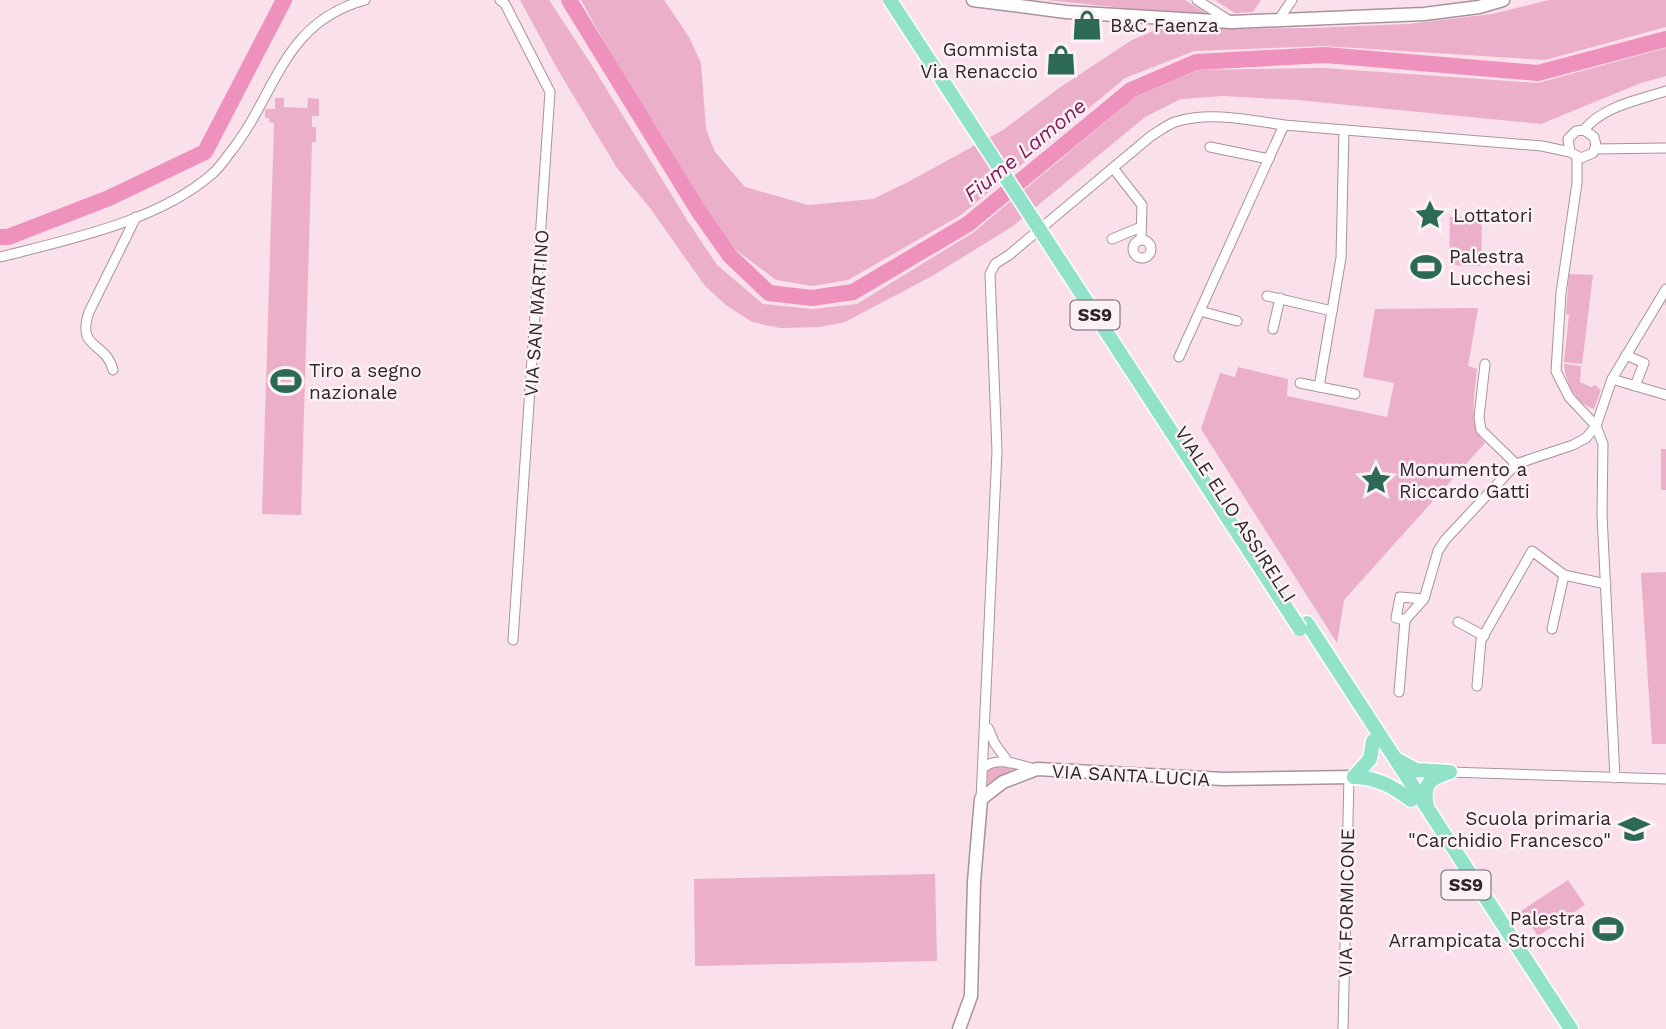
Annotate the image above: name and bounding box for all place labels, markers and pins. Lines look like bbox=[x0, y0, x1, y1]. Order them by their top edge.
shop icon: B&C Faenza bbox=[1070, 8, 1104, 42]
place label: B&C Faenza bbox=[1110, 14, 1219, 37]
place label: Gommista Via Renaccio bbox=[920, 38, 1038, 83]
shop icon: Gommista Via Renaccio bbox=[1044, 43, 1078, 77]
place icon: Lottatori bbox=[1413, 198, 1447, 232]
place label: Lottatori bbox=[1453, 204, 1533, 227]
place label: Palestra Lucchesi bbox=[1449, 245, 1531, 290]
sports icon: Palestra Lucchesi bbox=[1409, 250, 1443, 284]
place label: Tiro a segno nazionale bbox=[309, 359, 422, 404]
sports icon: Tiro a segno nazionale bbox=[269, 364, 303, 398]
place label: Monumento a Riccardo Gatti bbox=[1399, 458, 1530, 503]
place icon: Monumento a Riccardo Gatti bbox=[1359, 463, 1393, 497]
place label: Scuola primaria "Carchidio Francesco" bbox=[1408, 807, 1611, 852]
school or university icon: Scuola primaria "Carchidio Francesco" bbox=[1617, 812, 1651, 846]
place label: Palestra Arrampicata Strocchi bbox=[1389, 907, 1585, 952]
sports icon: Palestra Arrampicata Strocchi bbox=[1591, 912, 1625, 946]

